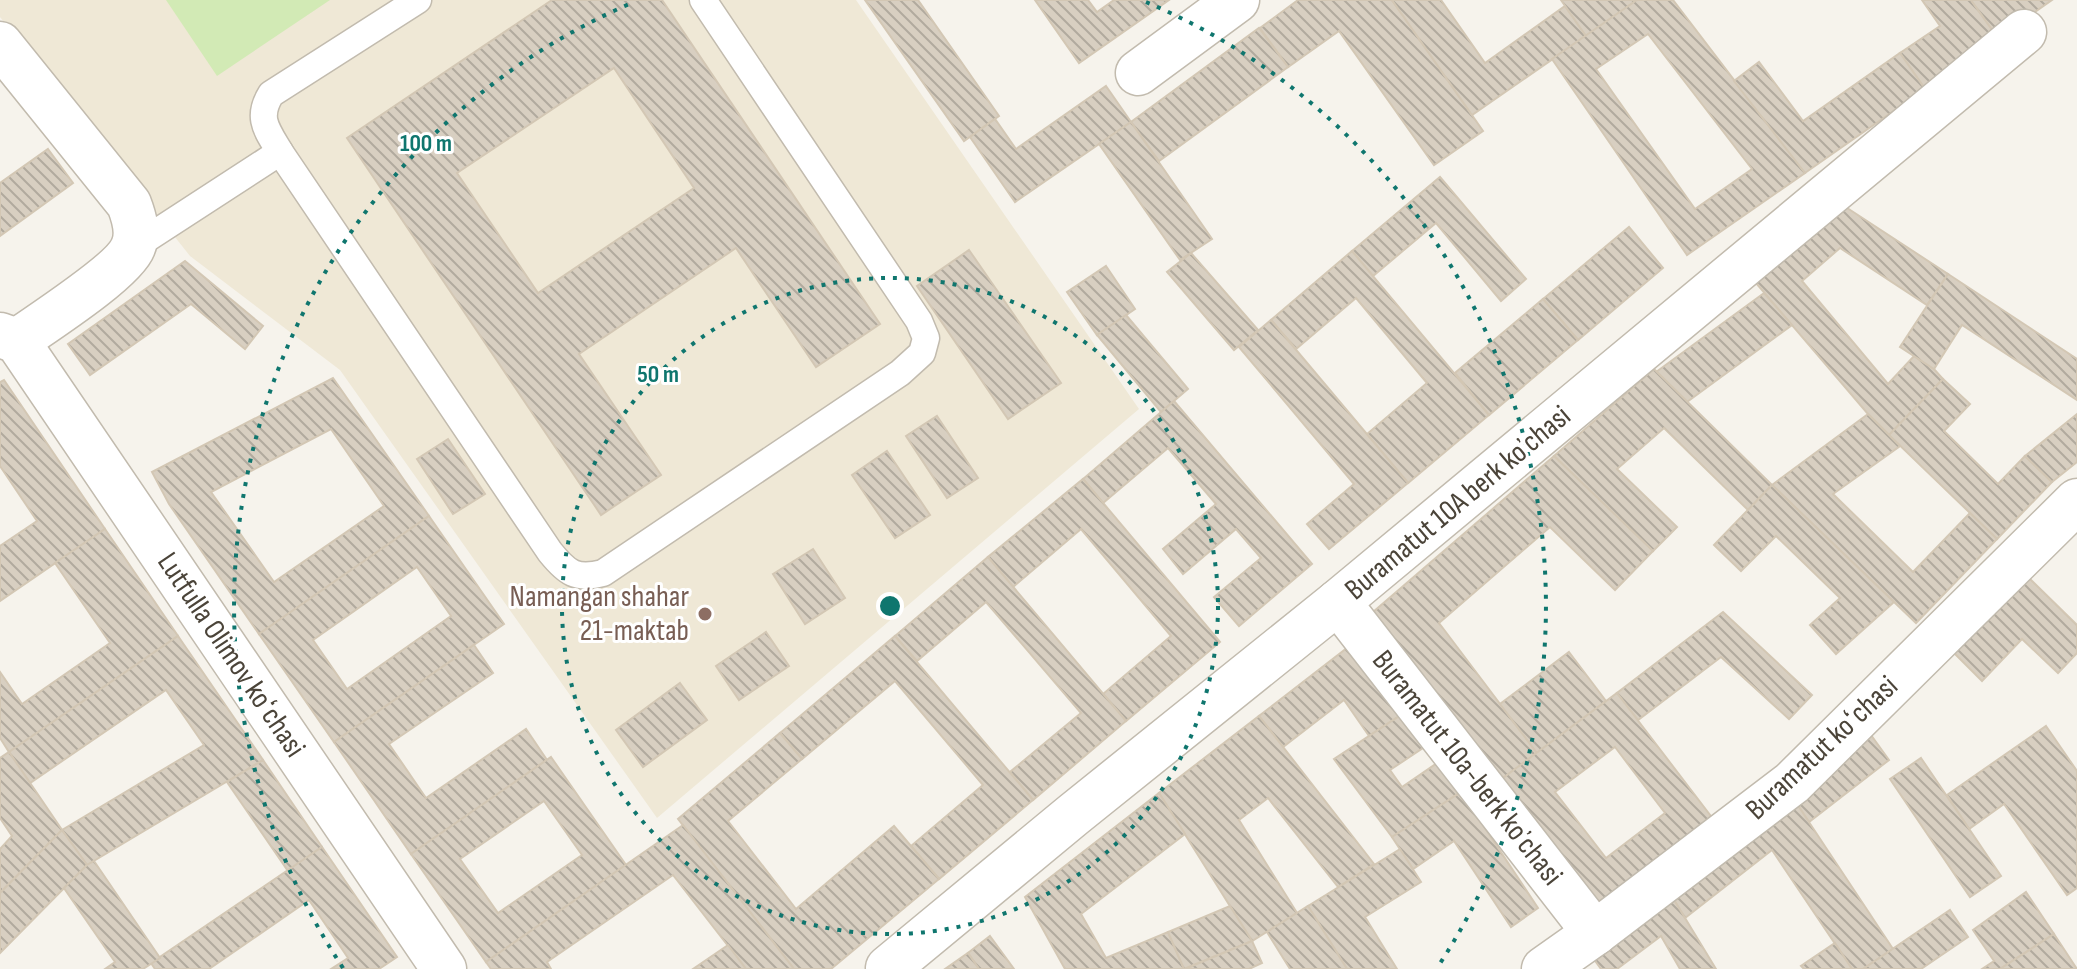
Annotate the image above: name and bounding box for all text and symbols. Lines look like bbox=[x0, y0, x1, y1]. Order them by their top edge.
text: 100 m bbox=[400, 129, 452, 158]
text: 50 m bbox=[637, 360, 679, 389]
street label: Buramatut 10А berk koʼchasi bbox=[1338, 398, 1578, 608]
street label: Lutfulla Olimov koʻchasi bbox=[149, 546, 313, 764]
place label: Namangan shahar 21-maktab bbox=[510, 579, 689, 649]
centre of rings bbox=[876, 592, 904, 620]
marker: Namangan shahar 21-maktab bbox=[696, 605, 714, 623]
street label: Buramatut 10а-berk koʼchasi bbox=[1364, 643, 1570, 893]
street label: Buramatut koʻchasi bbox=[1738, 668, 1906, 828]

